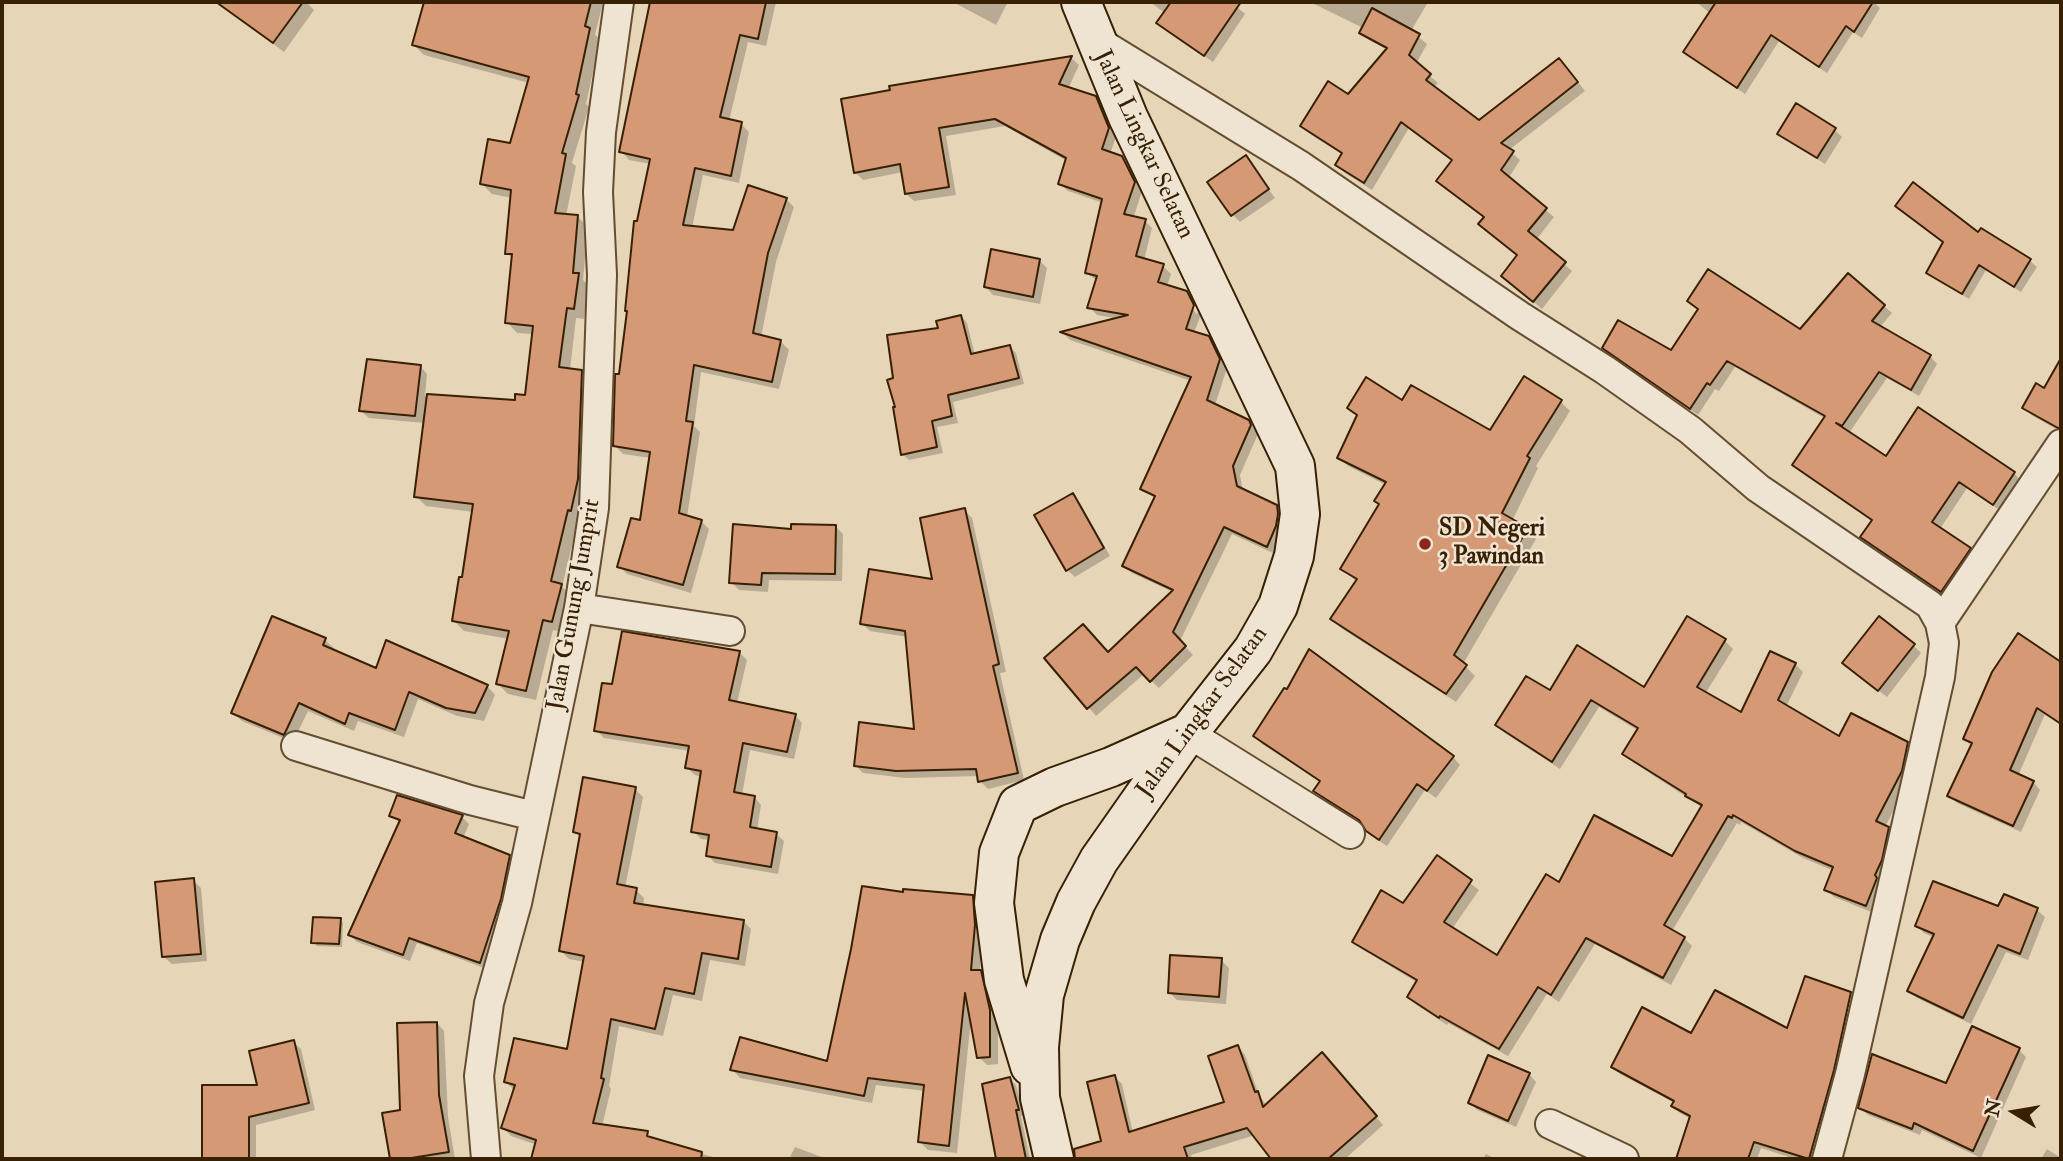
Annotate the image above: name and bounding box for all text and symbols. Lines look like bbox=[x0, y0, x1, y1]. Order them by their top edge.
street label: Jalan Lingkar Selatan bbox=[1087, 46, 1199, 244]
street label: Jalan Gunung Jumprit bbox=[542, 497, 608, 713]
place label: SD Negeri 3 Pawindan bbox=[1439, 516, 1545, 572]
marker: SD Negeri 3 Pawindan bbox=[1417, 536, 1433, 552]
street label: Jalan Lingkar Selatan bbox=[1131, 622, 1275, 804]
north arrow bbox=[1979, 1077, 2049, 1147]
text: N bbox=[1980, 1097, 2007, 1119]

